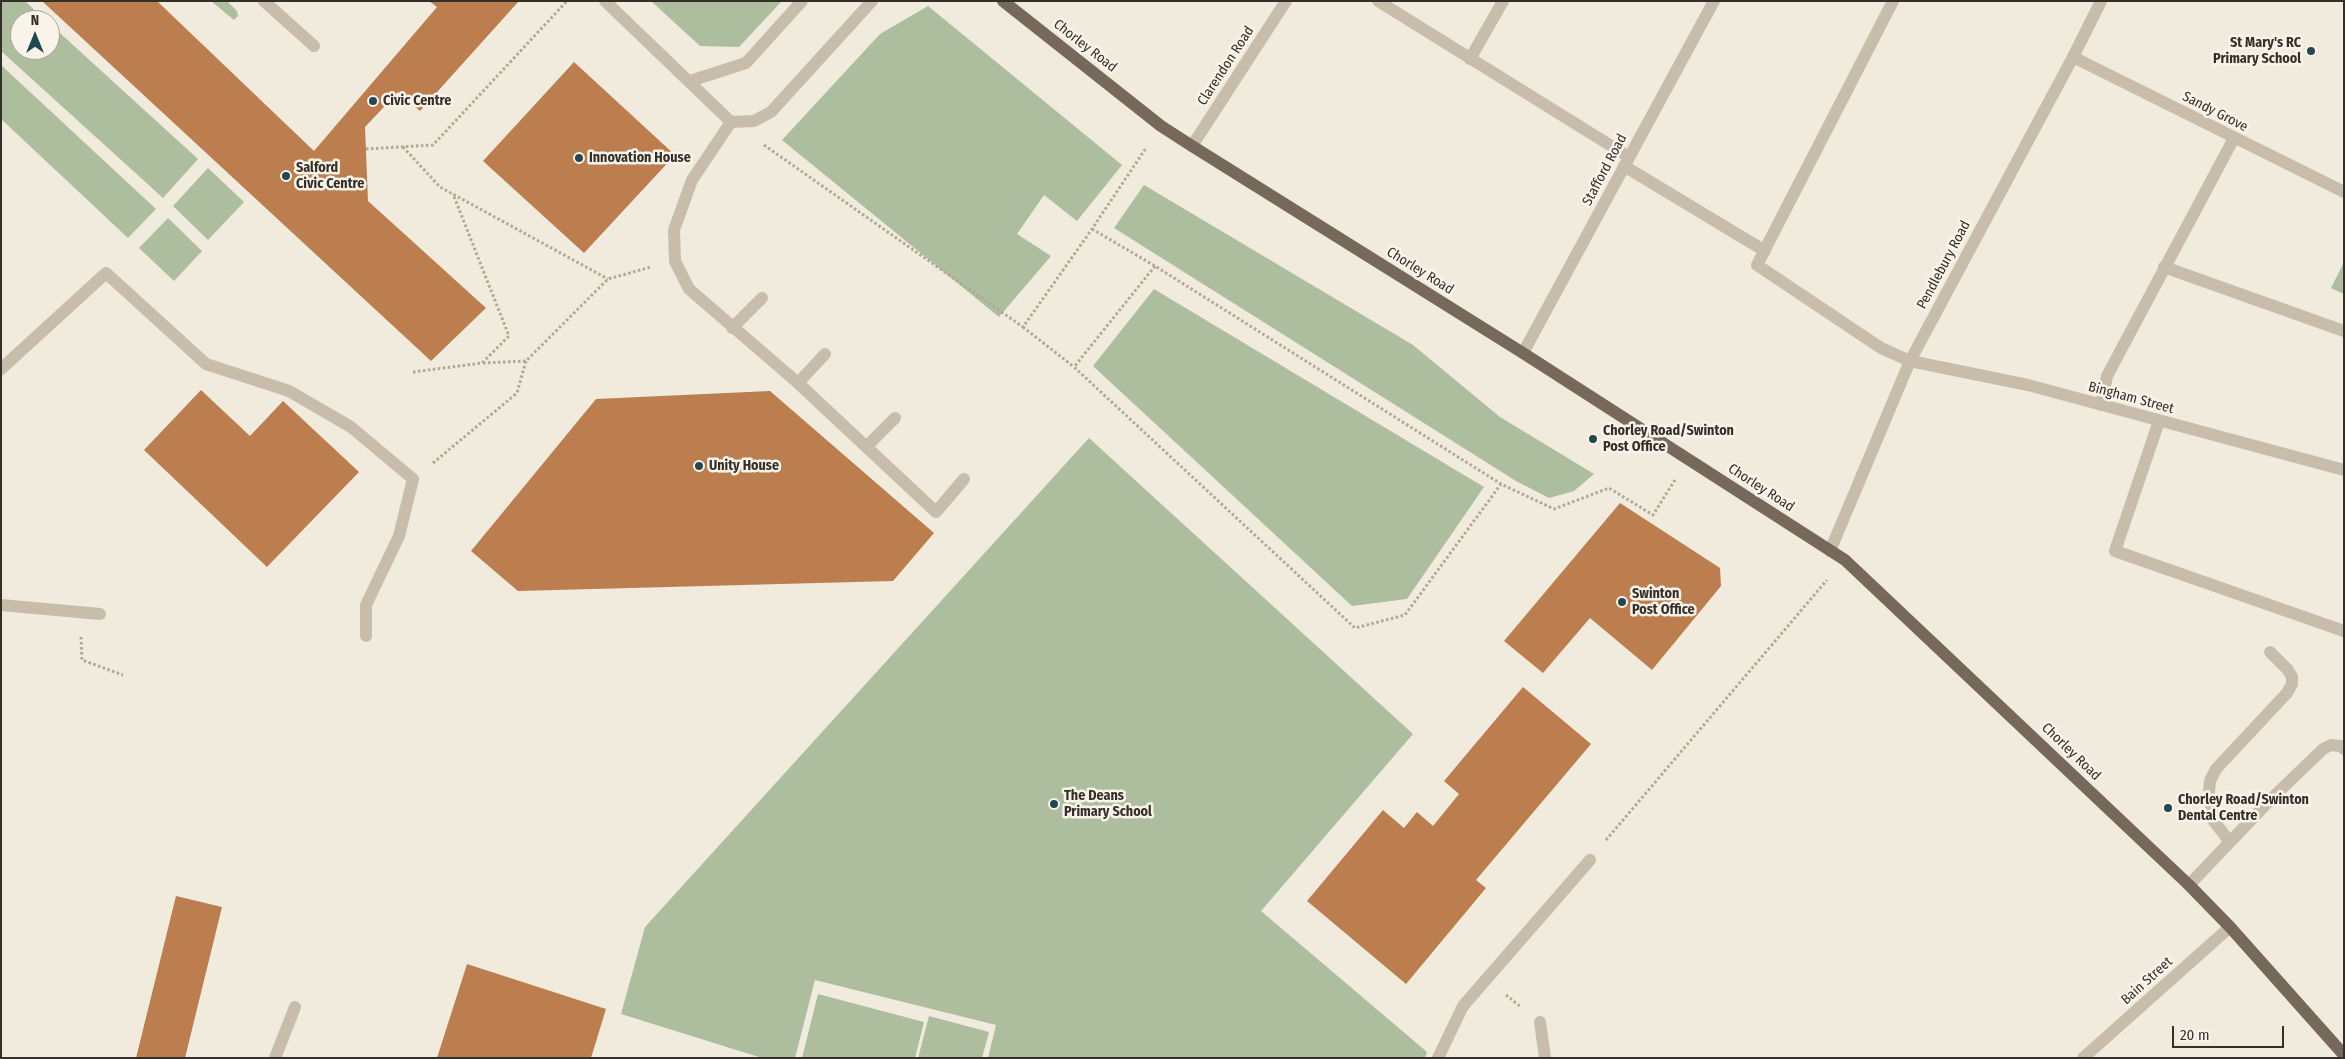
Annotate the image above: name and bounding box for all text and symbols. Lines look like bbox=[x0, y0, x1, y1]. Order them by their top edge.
north arrow bbox=[10, 10, 60, 60]
text: N bbox=[31, 12, 39, 29]
street label: Chorley Road bbox=[1050, 16, 1120, 76]
street label: Clarendon Road bbox=[1194, 23, 1258, 109]
place label: St Mary's RC Primary School bbox=[2213, 35, 2301, 68]
marker: St Mary's RC Primary School bbox=[2305, 45, 2317, 57]
street label: Sandy Grove bbox=[2179, 88, 2251, 136]
place label: Civic Centre bbox=[383, 93, 451, 109]
marker: Civic Centre bbox=[367, 95, 379, 107]
street label: Stafford Road bbox=[1579, 131, 1631, 209]
place label: Innovation House bbox=[589, 150, 691, 166]
marker: Innovation House bbox=[573, 152, 585, 164]
place label: Salford Civic Centre bbox=[296, 160, 364, 192]
marker: Salford Civic Centre bbox=[280, 170, 292, 182]
street label: Pendlebury Road bbox=[1914, 218, 1974, 312]
street label: Chorley Road bbox=[1383, 244, 1457, 298]
street label: Bingham Street bbox=[2086, 379, 2176, 417]
place label: Chorley Road/Swinton Post Office bbox=[1603, 423, 1734, 456]
marker: Chorley Road/Swinton Post Office bbox=[1587, 433, 1599, 445]
place label: Unity House bbox=[709, 458, 779, 474]
marker: Unity House bbox=[693, 460, 705, 472]
street label: Chorley Road bbox=[1725, 460, 1797, 516]
place label: Swinton Post Office bbox=[1632, 586, 1695, 618]
marker: Swinton Post Office bbox=[1616, 596, 1628, 608]
street label: Chorley Road bbox=[2038, 720, 2104, 784]
place label: The Deans Primary School bbox=[1064, 788, 1152, 820]
place label: Chorley Road/Swinton Dental Centre bbox=[2178, 792, 2309, 824]
marker: The Deans Primary School bbox=[1048, 798, 1060, 810]
marker: Chorley Road/Swinton Dental Centre bbox=[2162, 802, 2174, 814]
street label: Bain Street bbox=[2118, 954, 2176, 1008]
scale bar bbox=[2175, 1016, 2288, 1048]
text: 20 m bbox=[2180, 1026, 2210, 1044]

